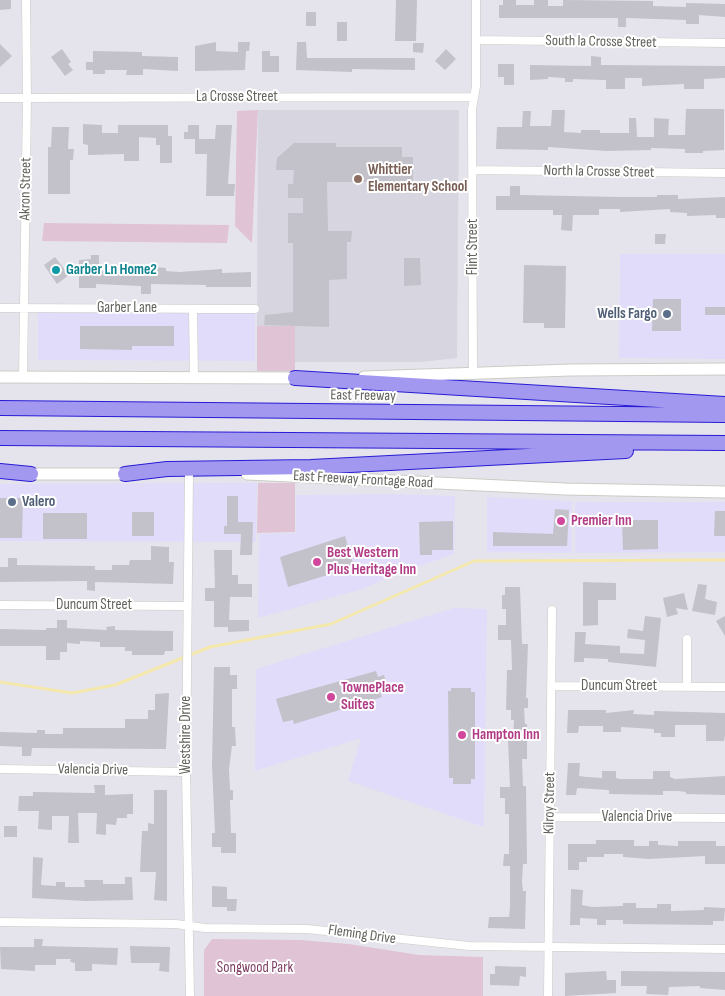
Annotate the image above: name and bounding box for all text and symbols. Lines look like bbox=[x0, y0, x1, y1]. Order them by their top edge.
street label: South la Crosse Street bbox=[545, 32, 657, 52]
street label: La Crosse Street bbox=[196, 88, 278, 106]
street label: Akron Street bbox=[16, 157, 36, 221]
place label: Whittier Elementary School bbox=[368, 161, 467, 196]
street label: North la Crosse Street bbox=[543, 162, 655, 182]
marker: Whittier Elementary School bbox=[352, 173, 364, 185]
street label: Flint Street bbox=[464, 219, 482, 275]
place label: Garber Ln Home2 bbox=[66, 261, 157, 279]
marker: Garber Ln Home2 bbox=[50, 264, 62, 276]
street label: Garber Lane bbox=[97, 299, 157, 317]
place label: Wells Fargo bbox=[597, 305, 657, 323]
marker: Wells Fargo bbox=[661, 308, 673, 320]
street label: East Freeway bbox=[330, 386, 396, 406]
street label: East Freeway Frontage Road bbox=[293, 467, 433, 493]
place label: Valero bbox=[22, 493, 55, 511]
marker: Valero bbox=[6, 496, 18, 508]
place label: Premier Inn bbox=[571, 512, 632, 530]
marker: Premier Inn bbox=[555, 515, 567, 527]
place label: Best Western Plus Heritage Inn bbox=[327, 544, 416, 579]
marker: Best Western Plus Heritage Inn bbox=[311, 556, 323, 568]
street label: Duncum Street bbox=[56, 596, 132, 614]
street label: Duncum Street bbox=[581, 677, 657, 695]
place label: TownePlace Suites bbox=[341, 679, 404, 714]
marker: TownePlace Suites bbox=[325, 691, 337, 703]
street label: Westshire Drive bbox=[177, 696, 195, 774]
place label: Hampton Inn bbox=[472, 726, 540, 744]
marker: Hampton Inn bbox=[456, 729, 468, 741]
street label: Valencia Drive bbox=[58, 760, 128, 780]
street label: Kilroy Street bbox=[540, 772, 560, 834]
street label: Valencia Drive bbox=[602, 808, 672, 826]
street label: Fleming Drive bbox=[327, 921, 397, 949]
park label: Songwood Park bbox=[217, 959, 293, 977]

